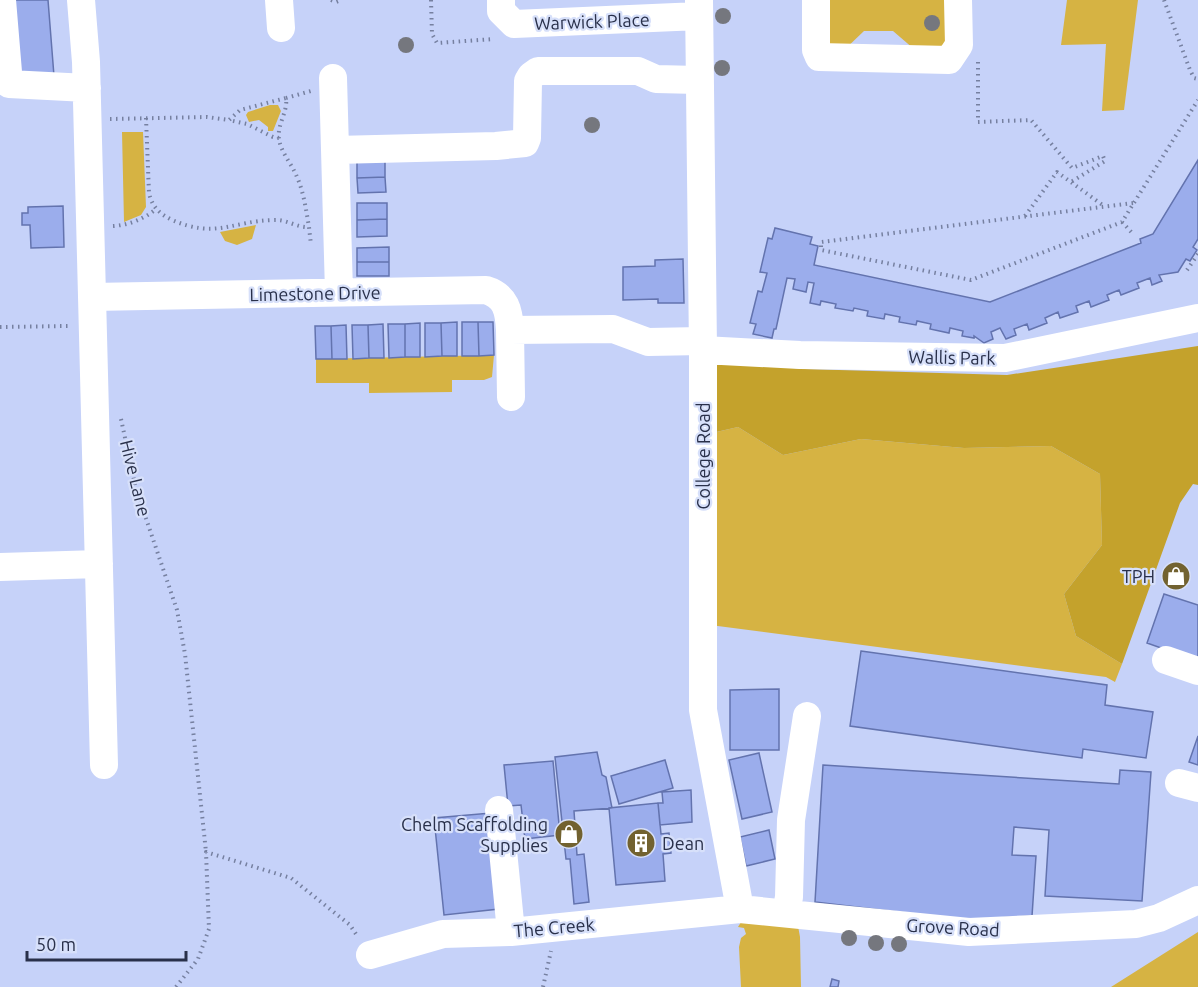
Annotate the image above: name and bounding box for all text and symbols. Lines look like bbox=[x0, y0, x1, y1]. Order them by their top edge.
street label: Warwick Place bbox=[534, 9, 650, 33]
street label: Limestone Drive bbox=[249, 282, 381, 304]
street label: Wallis Park bbox=[908, 346, 996, 368]
street label: College Road bbox=[693, 403, 713, 509]
street label: Hive Lane bbox=[117, 438, 155, 518]
shop icon: TPH bbox=[1160, 560, 1192, 592]
place label: TPH bbox=[1122, 566, 1155, 586]
place label: Chelm Scaffolding Supplies bbox=[401, 814, 548, 855]
shop icon: Chelm Scaffolding Supplies bbox=[553, 818, 585, 850]
building icon: Dean bbox=[625, 827, 657, 859]
place label: Dean bbox=[662, 833, 704, 853]
street label: The Creek bbox=[513, 914, 595, 940]
street label: Grove Road bbox=[906, 915, 1000, 939]
scale bar bbox=[27, 924, 186, 962]
text: 50 m bbox=[36, 934, 76, 954]

